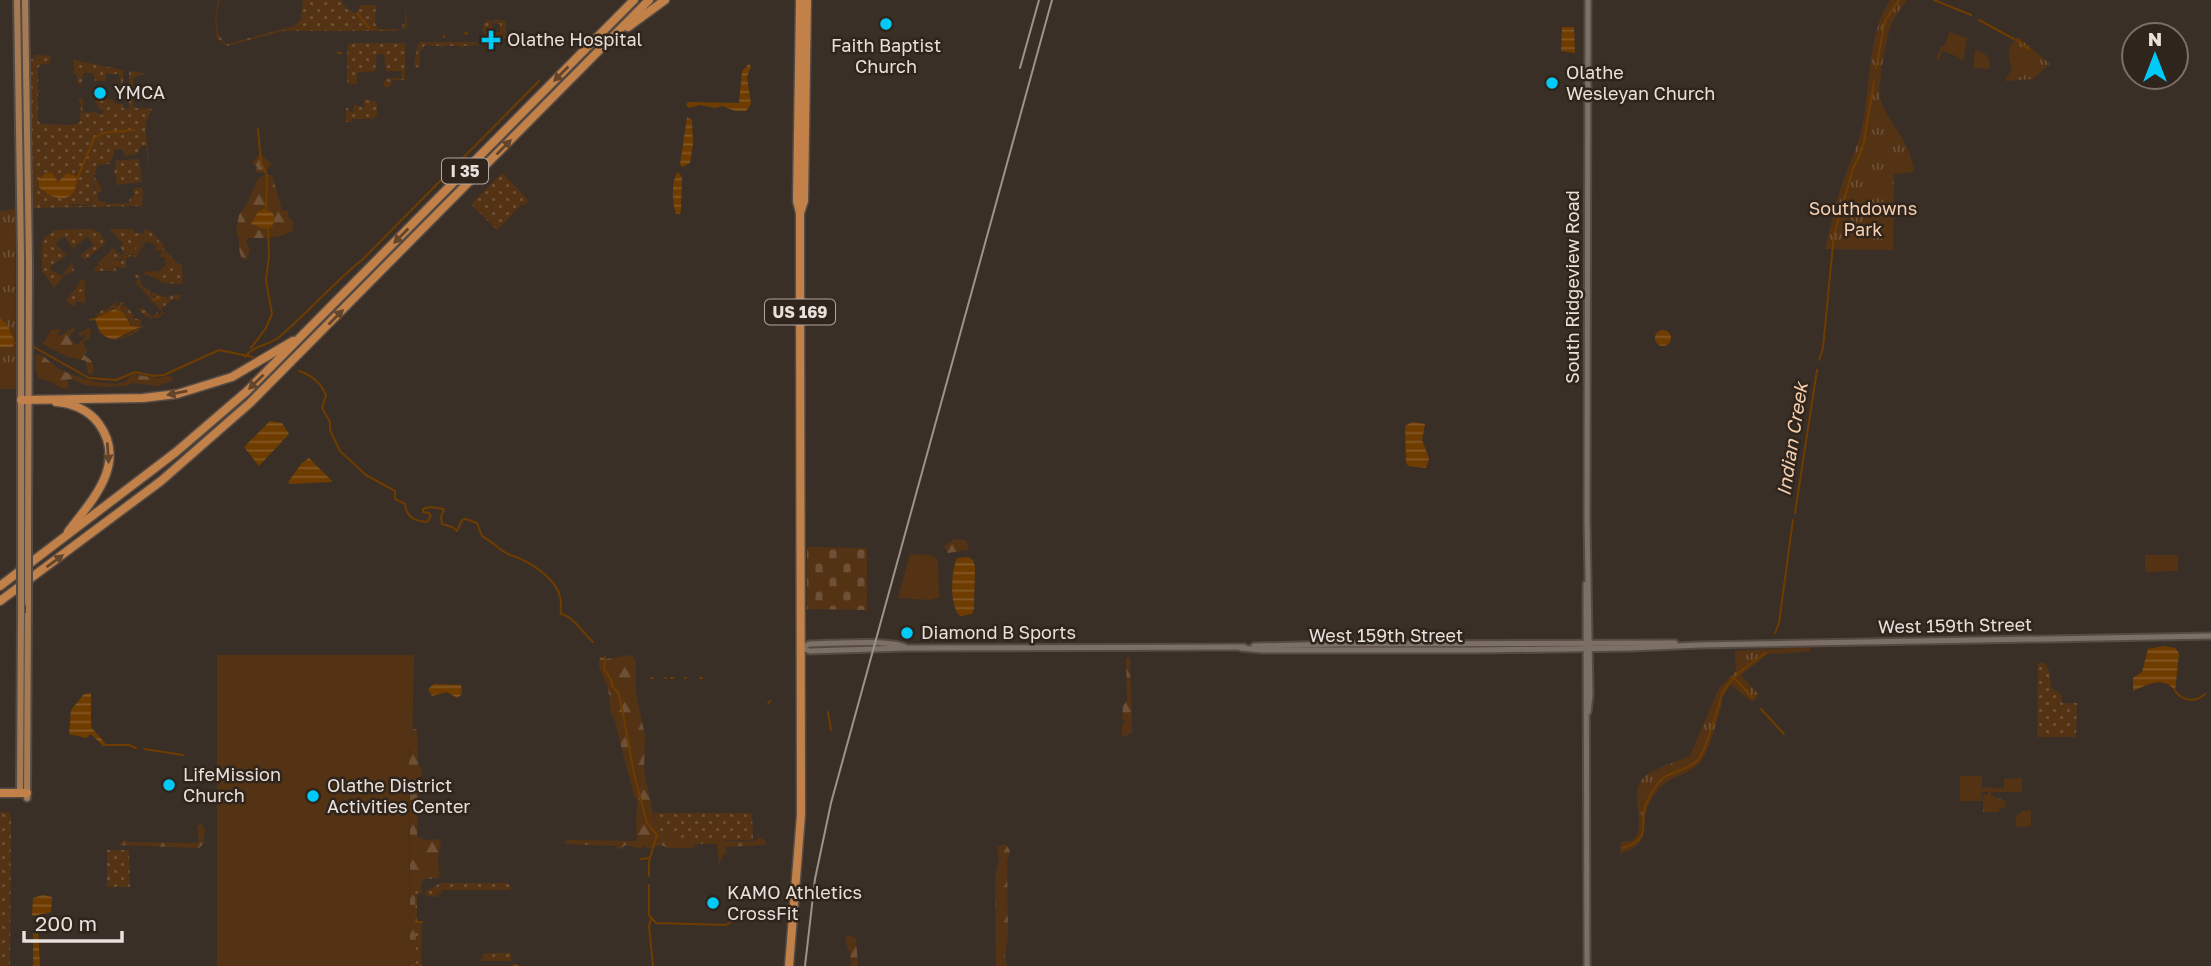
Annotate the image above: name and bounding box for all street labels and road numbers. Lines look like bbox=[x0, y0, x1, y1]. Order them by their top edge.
road number: I 35 bbox=[442, 158, 488, 183]
street label: South Ridgeview Road bbox=[1561, 190, 1583, 384]
road number: US 169 bbox=[765, 300, 835, 324]
street label: West 159th Street bbox=[1878, 613, 2032, 637]
street label: West 159th Street bbox=[1309, 624, 1463, 646]

